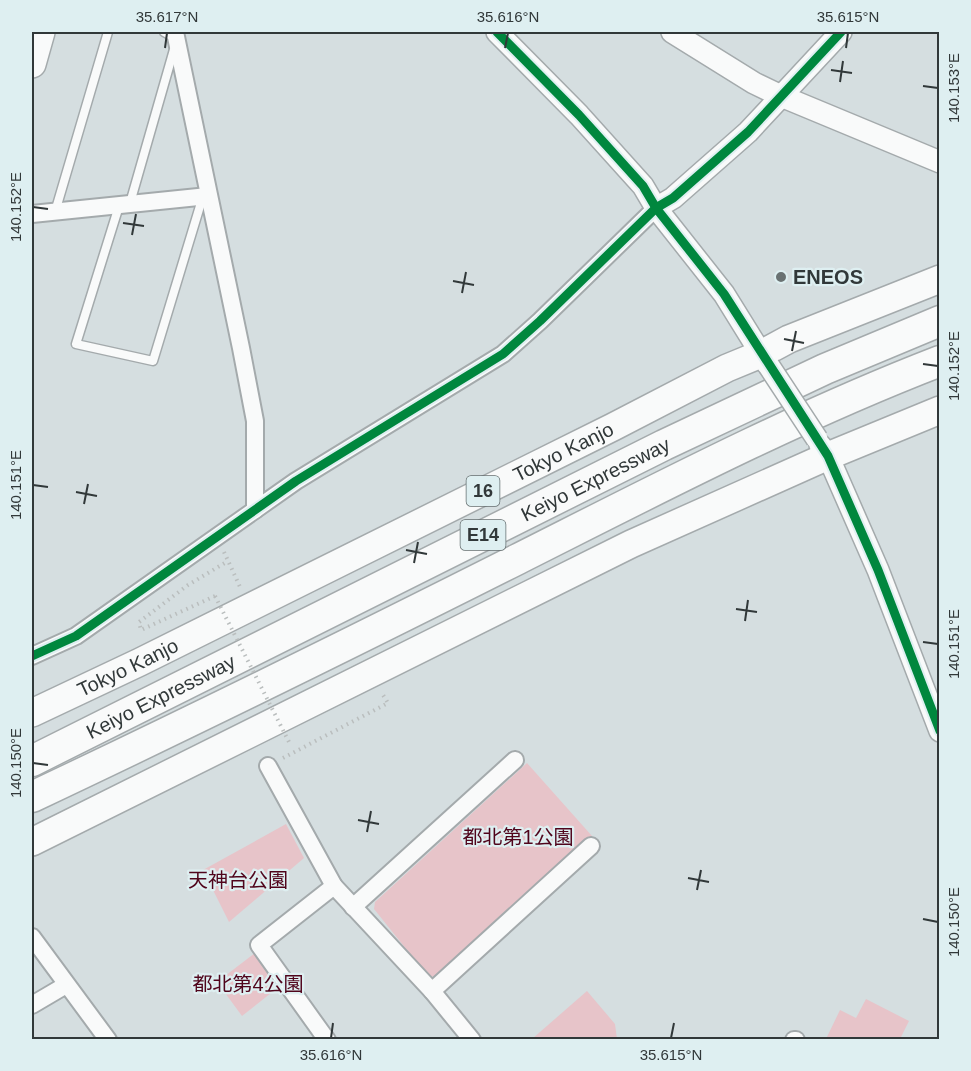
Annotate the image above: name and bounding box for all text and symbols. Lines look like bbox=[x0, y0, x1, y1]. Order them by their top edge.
text: 35.617°N bbox=[136, 8, 198, 25]
text: 35.616°N bbox=[477, 8, 539, 25]
text: 35.615°N bbox=[817, 8, 879, 25]
text: 140.153°E bbox=[945, 53, 962, 123]
text: 140.152°E bbox=[7, 172, 24, 242]
place label: ENEOS bbox=[793, 266, 863, 288]
marker: ENEOS bbox=[774, 270, 788, 284]
text: 140.152°E bbox=[945, 331, 962, 401]
street label: Tokyo Kanjo bbox=[510, 418, 617, 486]
street label: Keiyo Expressway bbox=[517, 433, 673, 526]
text: 140.151°E bbox=[7, 450, 24, 520]
road number: 16 bbox=[466, 476, 500, 506]
road number: E14 bbox=[460, 520, 506, 550]
text: 140.151°E bbox=[945, 609, 962, 679]
street label: Tokyo Kanjo bbox=[74, 634, 182, 701]
street label: Keiyo Expressway bbox=[83, 650, 239, 743]
text: 140.150°E bbox=[7, 728, 24, 798]
park label: 都北第1公園 bbox=[462, 826, 574, 848]
park label: 天神台公園 bbox=[188, 869, 288, 891]
text: 140.150°E bbox=[945, 887, 962, 957]
park label: 都北第4公園 bbox=[192, 973, 304, 995]
text: 35.616°N bbox=[300, 1046, 362, 1063]
text: 35.615°N bbox=[640, 1046, 702, 1063]

